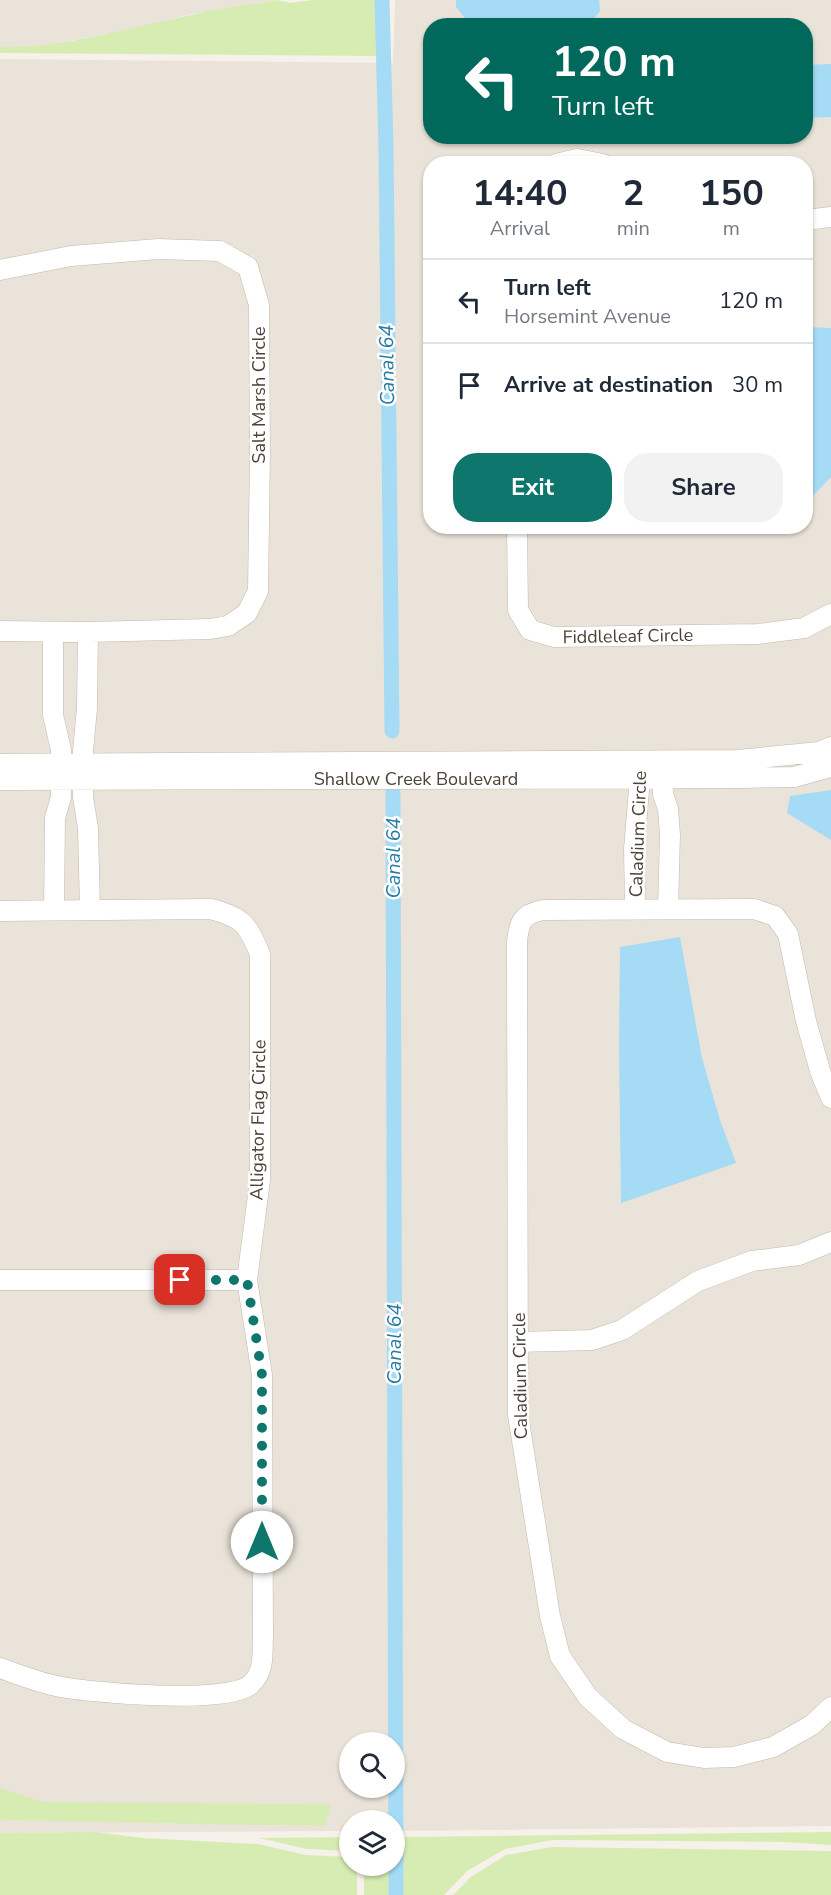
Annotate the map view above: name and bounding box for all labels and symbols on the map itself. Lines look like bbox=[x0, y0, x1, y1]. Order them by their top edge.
water label: Canal 64 bbox=[373, 324, 401, 406]
street label: Salt Marsh Circle bbox=[247, 326, 271, 464]
street label: Fiddleleaf Circle bbox=[563, 623, 693, 649]
street label: Shallow Creek Boulevard bbox=[314, 767, 518, 791]
street label: Caladium Circle bbox=[624, 770, 652, 898]
water label: Canal 64 bbox=[380, 818, 407, 898]
street label: Alligator Flag Circle bbox=[245, 1039, 271, 1201]
pin bbox=[154, 1254, 205, 1305]
water label: Canal 64 bbox=[381, 1304, 408, 1384]
street label: Caladium Circle bbox=[507, 1312, 533, 1440]
position arrow bbox=[230, 1510, 294, 1574]

